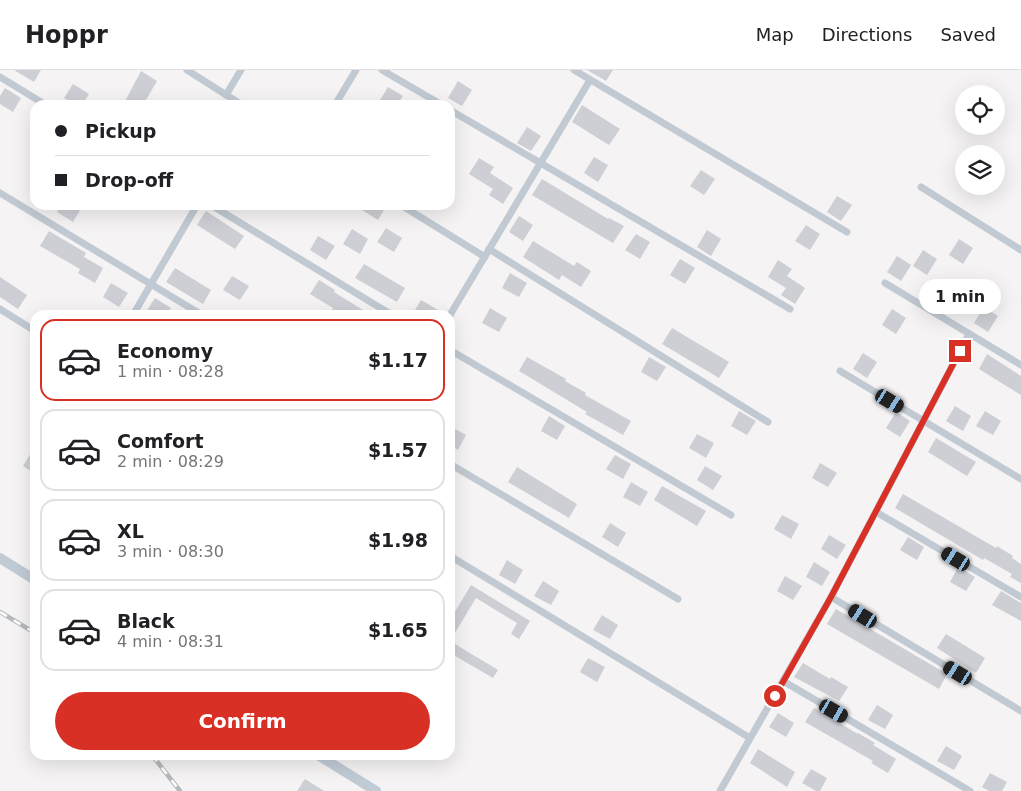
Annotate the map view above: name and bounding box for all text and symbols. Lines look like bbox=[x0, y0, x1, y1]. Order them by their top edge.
text: Hoppr bbox=[25, 21, 108, 49]
text: Map bbox=[756, 24, 794, 45]
text: Directions bbox=[822, 24, 912, 45]
text: Saved bbox=[940, 24, 996, 45]
map controls bbox=[955, 85, 1005, 195]
button: locate bbox=[955, 85, 1005, 135]
text: Pickup bbox=[85, 120, 156, 142]
button: layers bbox=[955, 145, 1005, 195]
text: Drop-off bbox=[85, 169, 173, 191]
callout: 1 min bbox=[919, 278, 1001, 314]
text: 1 min bbox=[935, 287, 985, 306]
icon: car bbox=[57, 338, 102, 383]
text: Economy bbox=[117, 340, 213, 362]
route end bbox=[949, 340, 971, 362]
text: $1.17 bbox=[368, 349, 428, 371]
text: 1 min · 08:28 bbox=[117, 362, 224, 381]
car bbox=[873, 387, 906, 415]
icon: car bbox=[57, 428, 102, 473]
text: Comfort bbox=[117, 430, 204, 452]
text: $1.57 bbox=[368, 439, 428, 461]
text: 2 min · 08:29 bbox=[117, 452, 224, 471]
icon: car bbox=[57, 518, 102, 563]
text: XL bbox=[117, 520, 144, 542]
text: $1.98 bbox=[368, 529, 428, 551]
text: 3 min · 08:30 bbox=[117, 542, 224, 561]
car bbox=[939, 545, 972, 573]
car bbox=[846, 602, 879, 630]
icon: car bbox=[57, 608, 102, 653]
text: Black bbox=[117, 610, 175, 632]
text: $1.65 bbox=[368, 619, 428, 641]
text: 4 min · 08:31 bbox=[117, 632, 224, 651]
car bbox=[941, 659, 974, 687]
route start bbox=[764, 685, 786, 707]
button: Confirm bbox=[55, 692, 430, 750]
car bbox=[817, 697, 850, 725]

